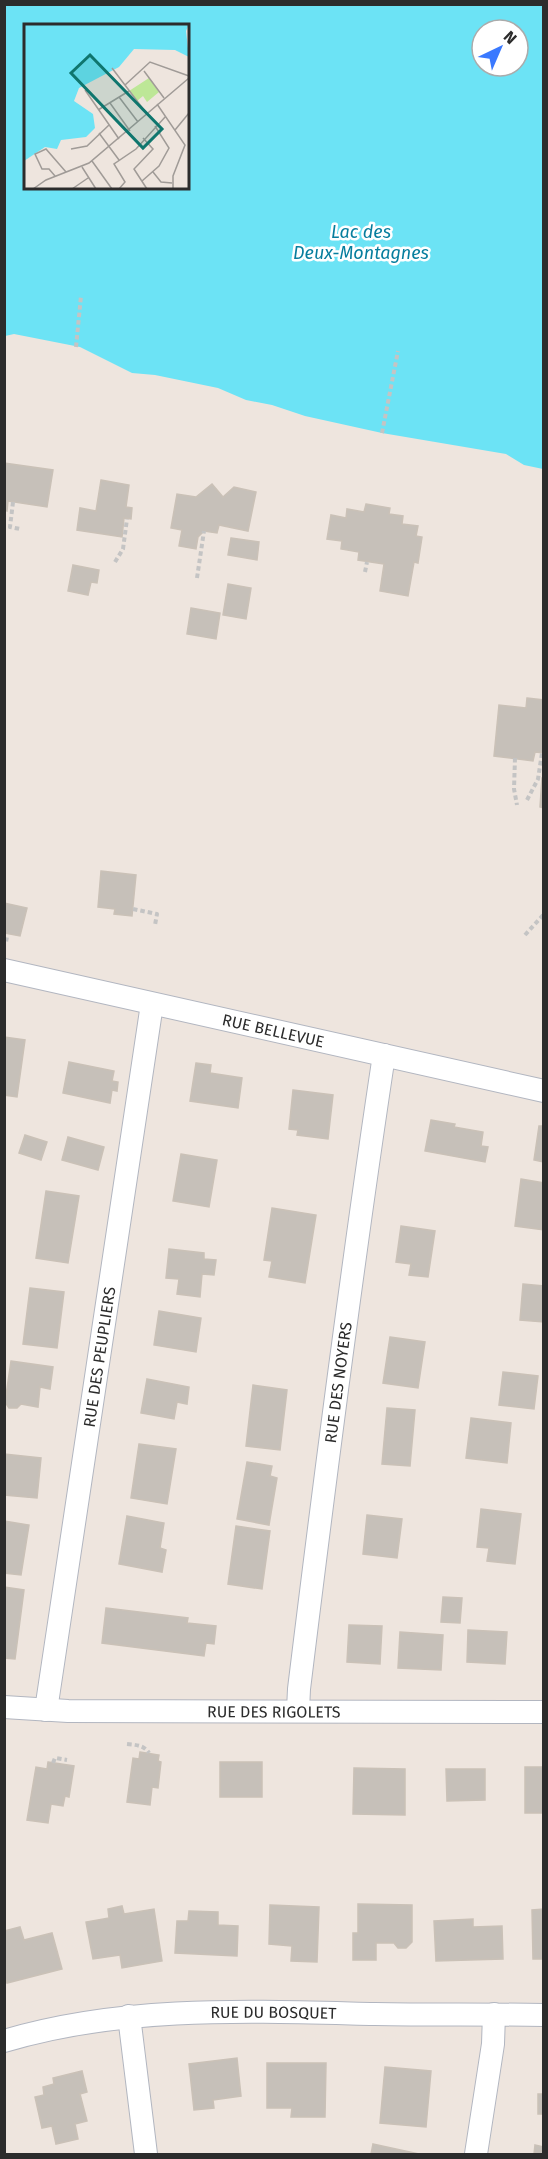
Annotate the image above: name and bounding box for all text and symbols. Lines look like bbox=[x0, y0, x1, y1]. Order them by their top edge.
north arrow bbox=[470, 18, 530, 78]
inset map bbox=[24, 24, 189, 189]
text: N bbox=[500, 27, 520, 48]
water label: Lac des Deux-Montagnes bbox=[293, 221, 429, 264]
street label: RUE BELLEVUE bbox=[221, 1010, 326, 1051]
street label: RUE DES PEUPLIERS bbox=[79, 1285, 119, 1429]
street label: RUE DES NOYERS bbox=[320, 1321, 355, 1444]
street label: RUE DES RIGOLETS bbox=[207, 1702, 341, 1721]
street label: RUE DU BOSQUET bbox=[210, 2002, 337, 2023]

